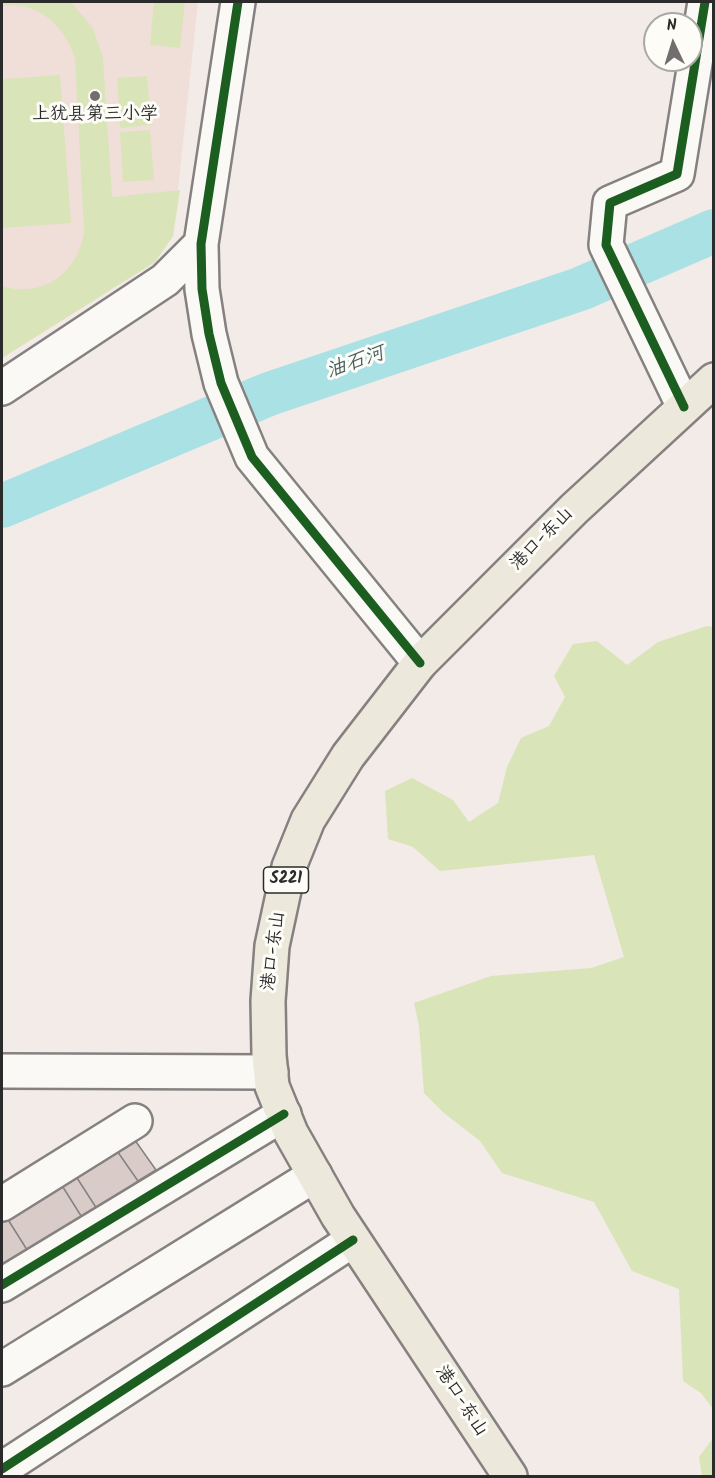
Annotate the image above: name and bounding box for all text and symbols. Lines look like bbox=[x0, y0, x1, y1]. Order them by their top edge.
north arrow bbox=[643, 12, 703, 72]
text: N bbox=[666, 13, 678, 38]
marker: 上犹县第三小学 bbox=[88, 89, 102, 103]
place label: 上犹县第三小学 bbox=[32, 105, 158, 127]
water label: 油石河 bbox=[324, 343, 388, 385]
street label: 港口-东山 bbox=[507, 504, 579, 576]
road number: S221 bbox=[264, 867, 308, 893]
street label: 港口-东山 bbox=[259, 910, 291, 992]
street label: 港口-东山 bbox=[429, 1362, 491, 1442]

